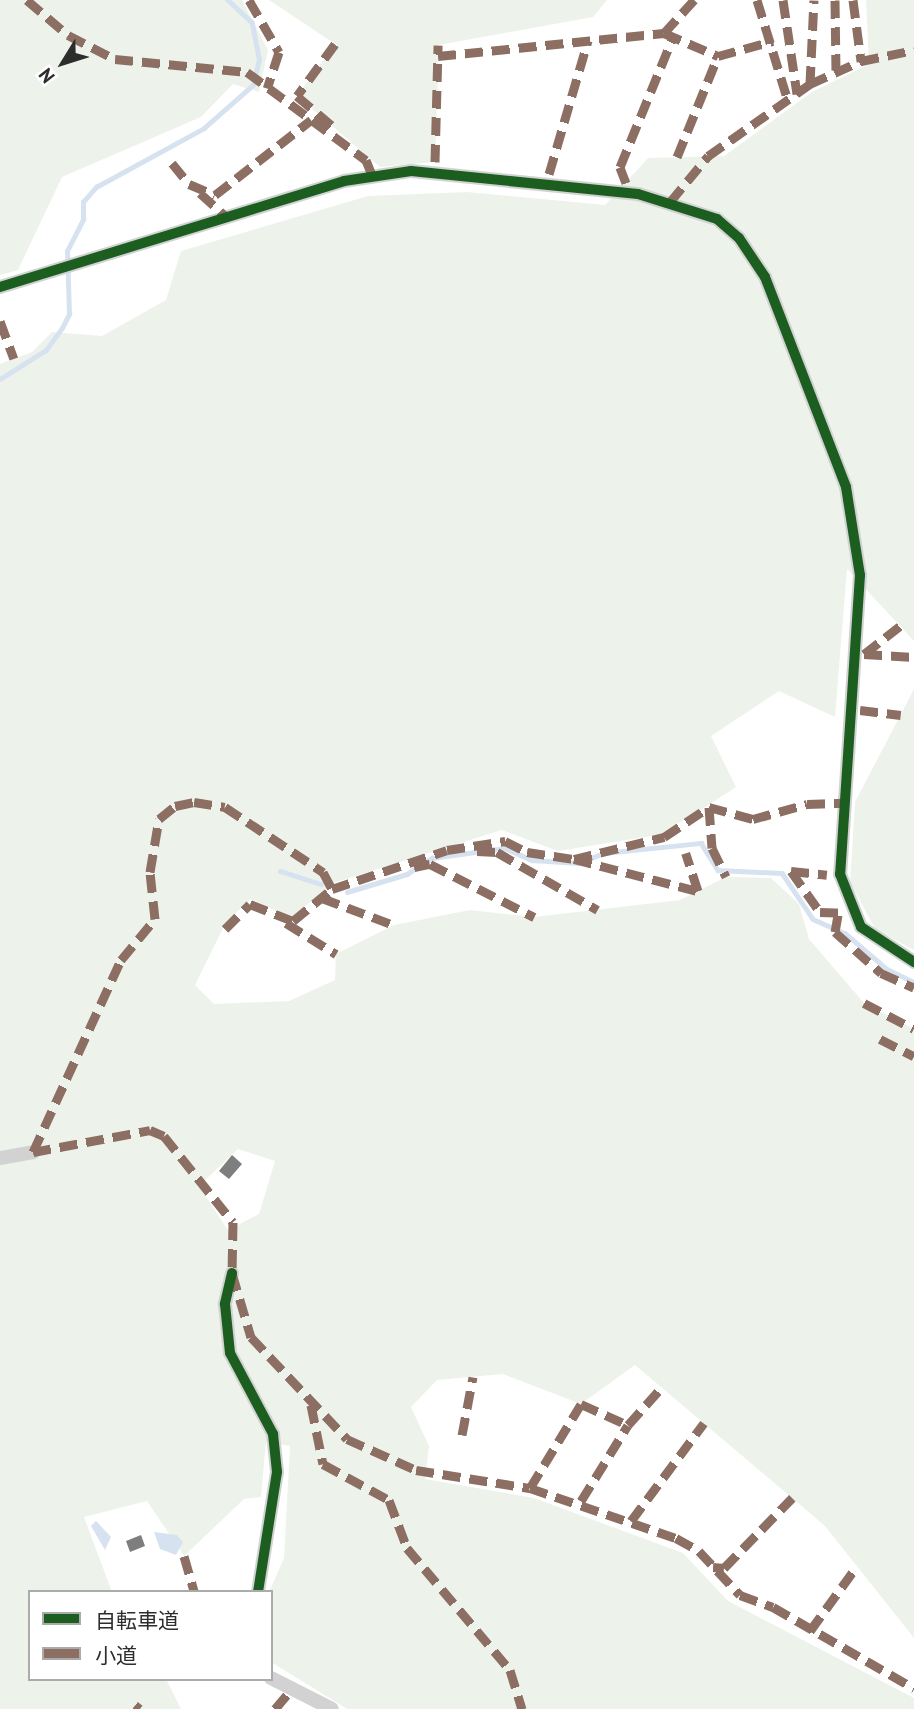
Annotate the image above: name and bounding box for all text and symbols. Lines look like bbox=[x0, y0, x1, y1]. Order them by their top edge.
north arrow bbox=[28, 28, 98, 98]
text: N bbox=[33, 64, 60, 88]
legend bbox=[28, 1590, 273, 1681]
text: 自転車道 bbox=[95, 1607, 179, 1634]
text: 小道 bbox=[95, 1642, 137, 1669]

